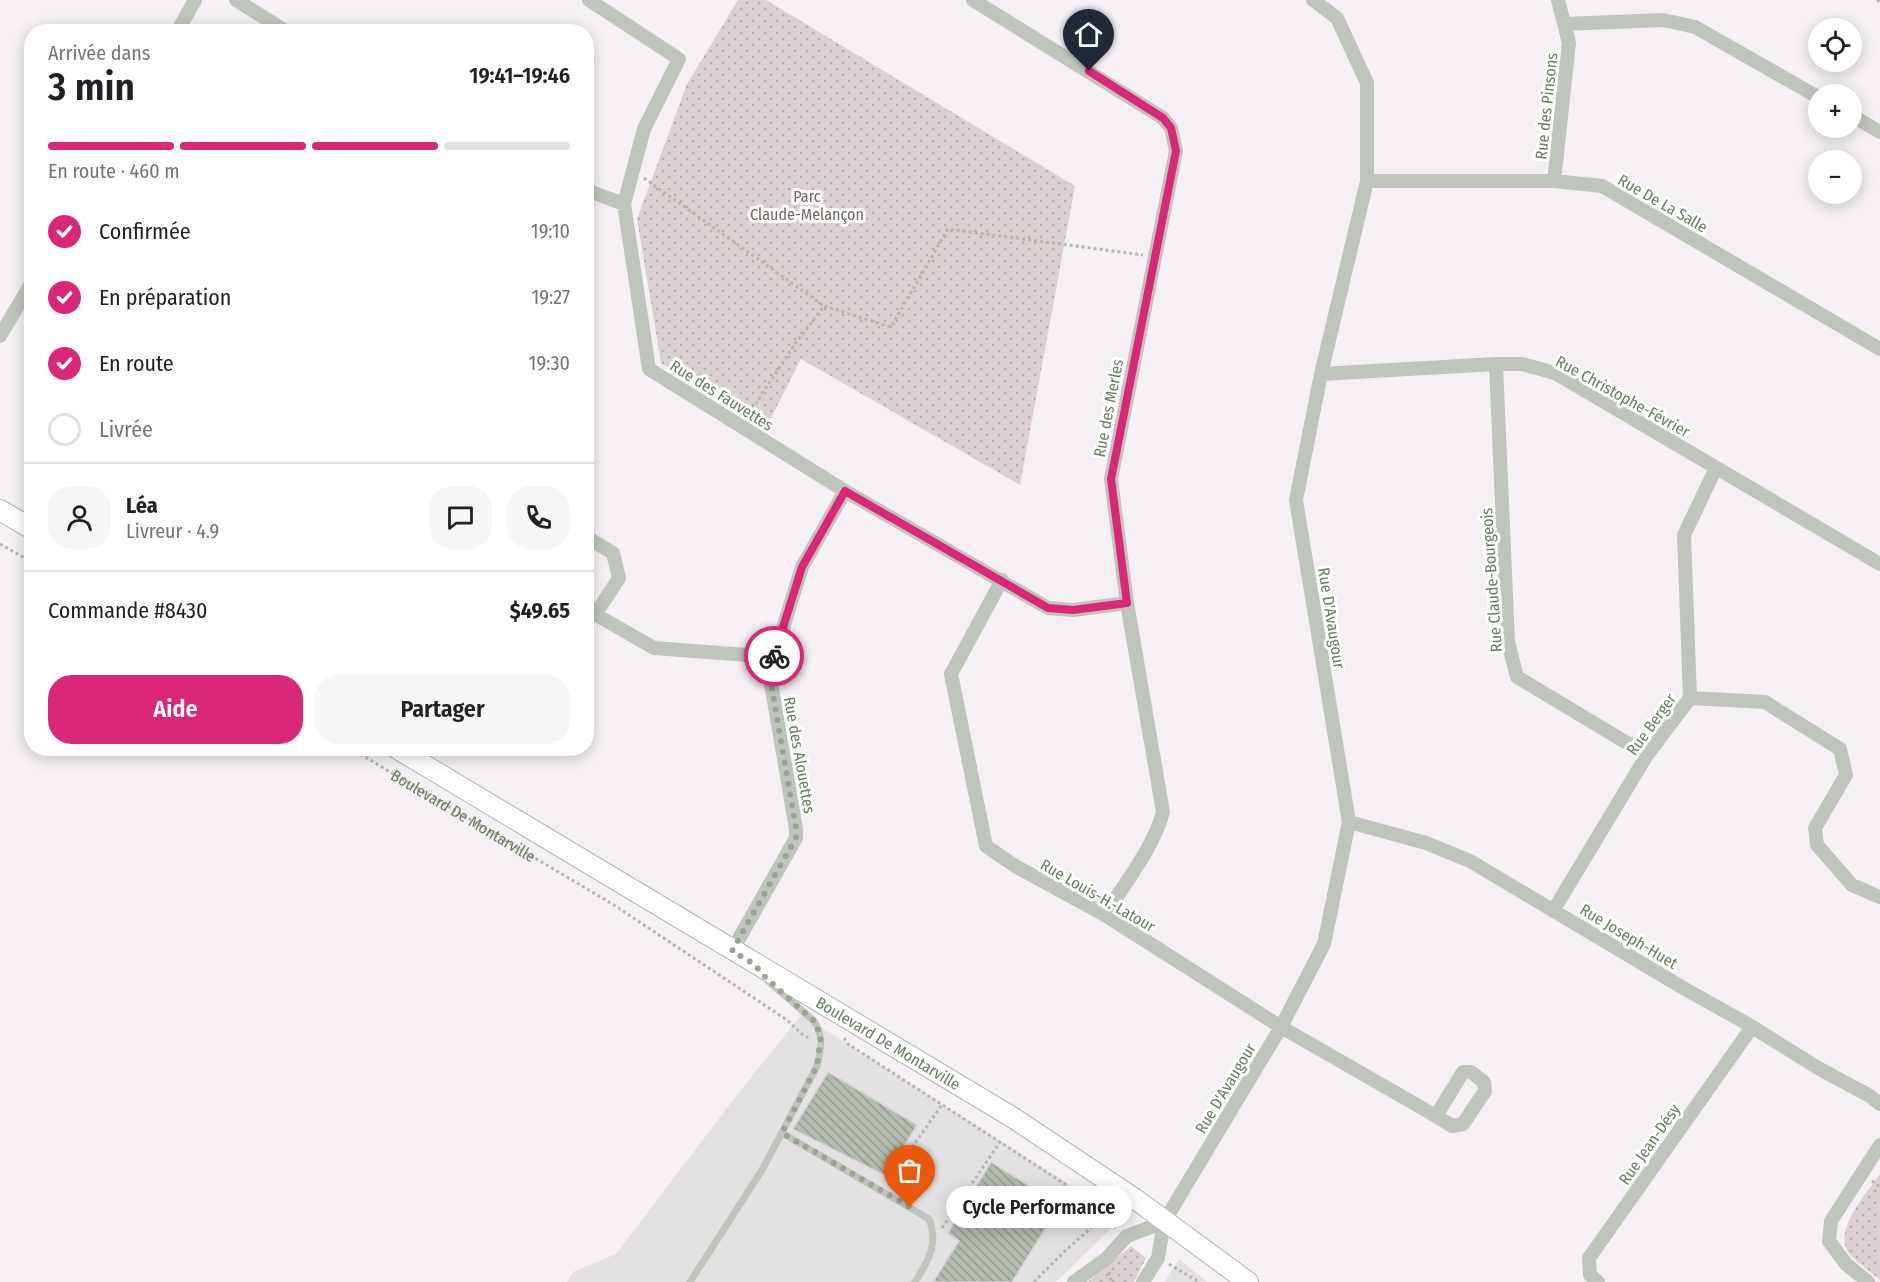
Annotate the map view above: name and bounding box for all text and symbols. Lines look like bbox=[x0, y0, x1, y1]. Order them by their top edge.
pin bbox=[1063, 9, 1114, 71]
icon: home bbox=[1072, 18, 1105, 51]
map controls bbox=[1808, 18, 1862, 204]
button: locate bbox=[1808, 18, 1862, 72]
text: Arrivée dans bbox=[48, 41, 150, 65]
street label: Rue des Pinsons bbox=[1531, 52, 1562, 160]
text: 19:41–19:46 bbox=[469, 62, 570, 89]
text: 3 min bbox=[48, 64, 135, 110]
button: + bbox=[1808, 84, 1862, 138]
button: − bbox=[1808, 150, 1862, 204]
text: En route · 460 m bbox=[48, 159, 180, 183]
street label: Rue De La Salle bbox=[1615, 170, 1711, 237]
park label: Parc Claude-Melançon bbox=[750, 187, 864, 224]
icon: check bbox=[48, 215, 81, 248]
text: Confirmée bbox=[99, 218, 191, 245]
text: 19:10 bbox=[531, 219, 570, 243]
icon: check bbox=[48, 281, 81, 314]
text: En préparation bbox=[99, 284, 231, 311]
text: 19:27 bbox=[531, 285, 570, 309]
icon: check bbox=[48, 347, 81, 380]
text: En route bbox=[99, 350, 174, 377]
text: 19:30 bbox=[529, 351, 570, 375]
street label: Rue Christophe-Février bbox=[1552, 352, 1693, 441]
street label: Rue des Fauvettes bbox=[667, 356, 777, 435]
street label: Rue des Merles bbox=[1090, 357, 1127, 459]
text: Livrée bbox=[99, 416, 153, 443]
button: person bbox=[48, 486, 111, 549]
button: chat bbox=[429, 486, 492, 549]
button: phone bbox=[507, 486, 570, 549]
text: Léa bbox=[126, 492, 158, 519]
street label: Rue Claude-Bourgeois bbox=[1477, 507, 1506, 653]
text: Livreur · 4.9 bbox=[126, 519, 219, 543]
street label: Rue D'Avaugour bbox=[1314, 566, 1349, 670]
text: Commande #8430 bbox=[48, 597, 207, 624]
text: $49.65 bbox=[510, 597, 570, 624]
courier bbox=[744, 626, 804, 686]
icon: bike bbox=[758, 640, 791, 673]
button: Aide bbox=[48, 675, 303, 744]
button: Partager bbox=[315, 675, 570, 744]
street label: Rue Berger bbox=[1623, 689, 1680, 759]
street label: Rue des Alouettes bbox=[780, 695, 819, 815]
street label: Boulevard De Montarville bbox=[387, 766, 539, 866]
street label: Rue Louis-H.-Latour bbox=[1037, 855, 1159, 936]
street label: Rue Joseph-Huet bbox=[1577, 900, 1682, 973]
street label: Boulevard De Montarville bbox=[812, 993, 964, 1094]
street label: Rue D'Avaugour bbox=[1191, 1039, 1260, 1137]
street label: Rue Jean-Désy bbox=[1615, 1100, 1685, 1188]
pin bbox=[884, 1145, 935, 1207]
icon: bag bbox=[893, 1154, 926, 1187]
callout: Cycle Performance bbox=[946, 1186, 1132, 1228]
text: Cycle Performance bbox=[963, 1195, 1115, 1219]

